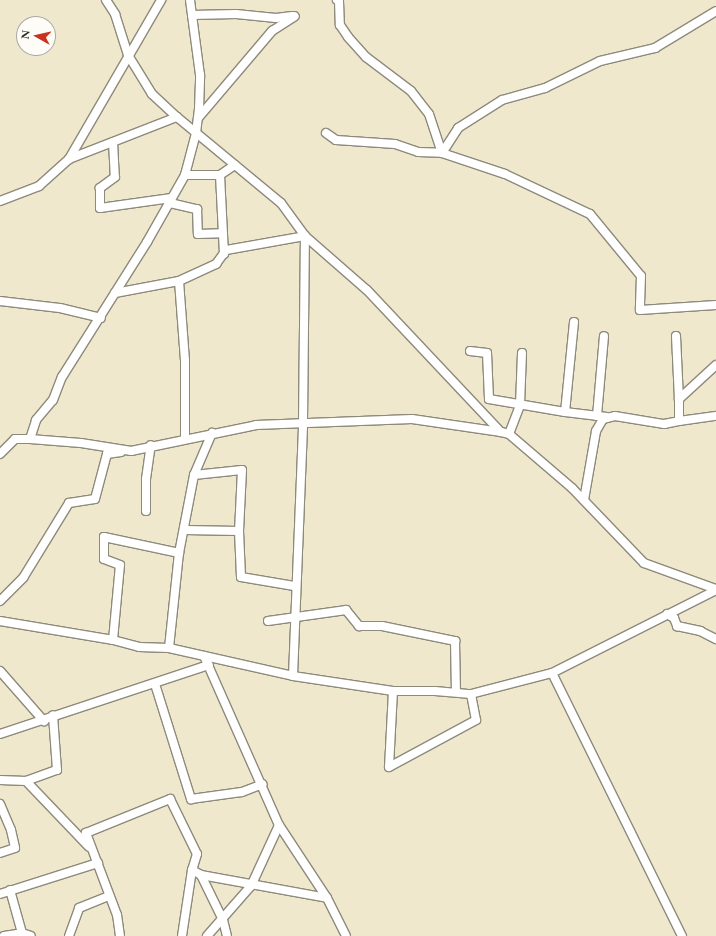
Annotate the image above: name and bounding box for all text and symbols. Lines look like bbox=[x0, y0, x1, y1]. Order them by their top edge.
north arrow bbox=[16, 16, 56, 56]
text: N bbox=[18, 29, 33, 40]

